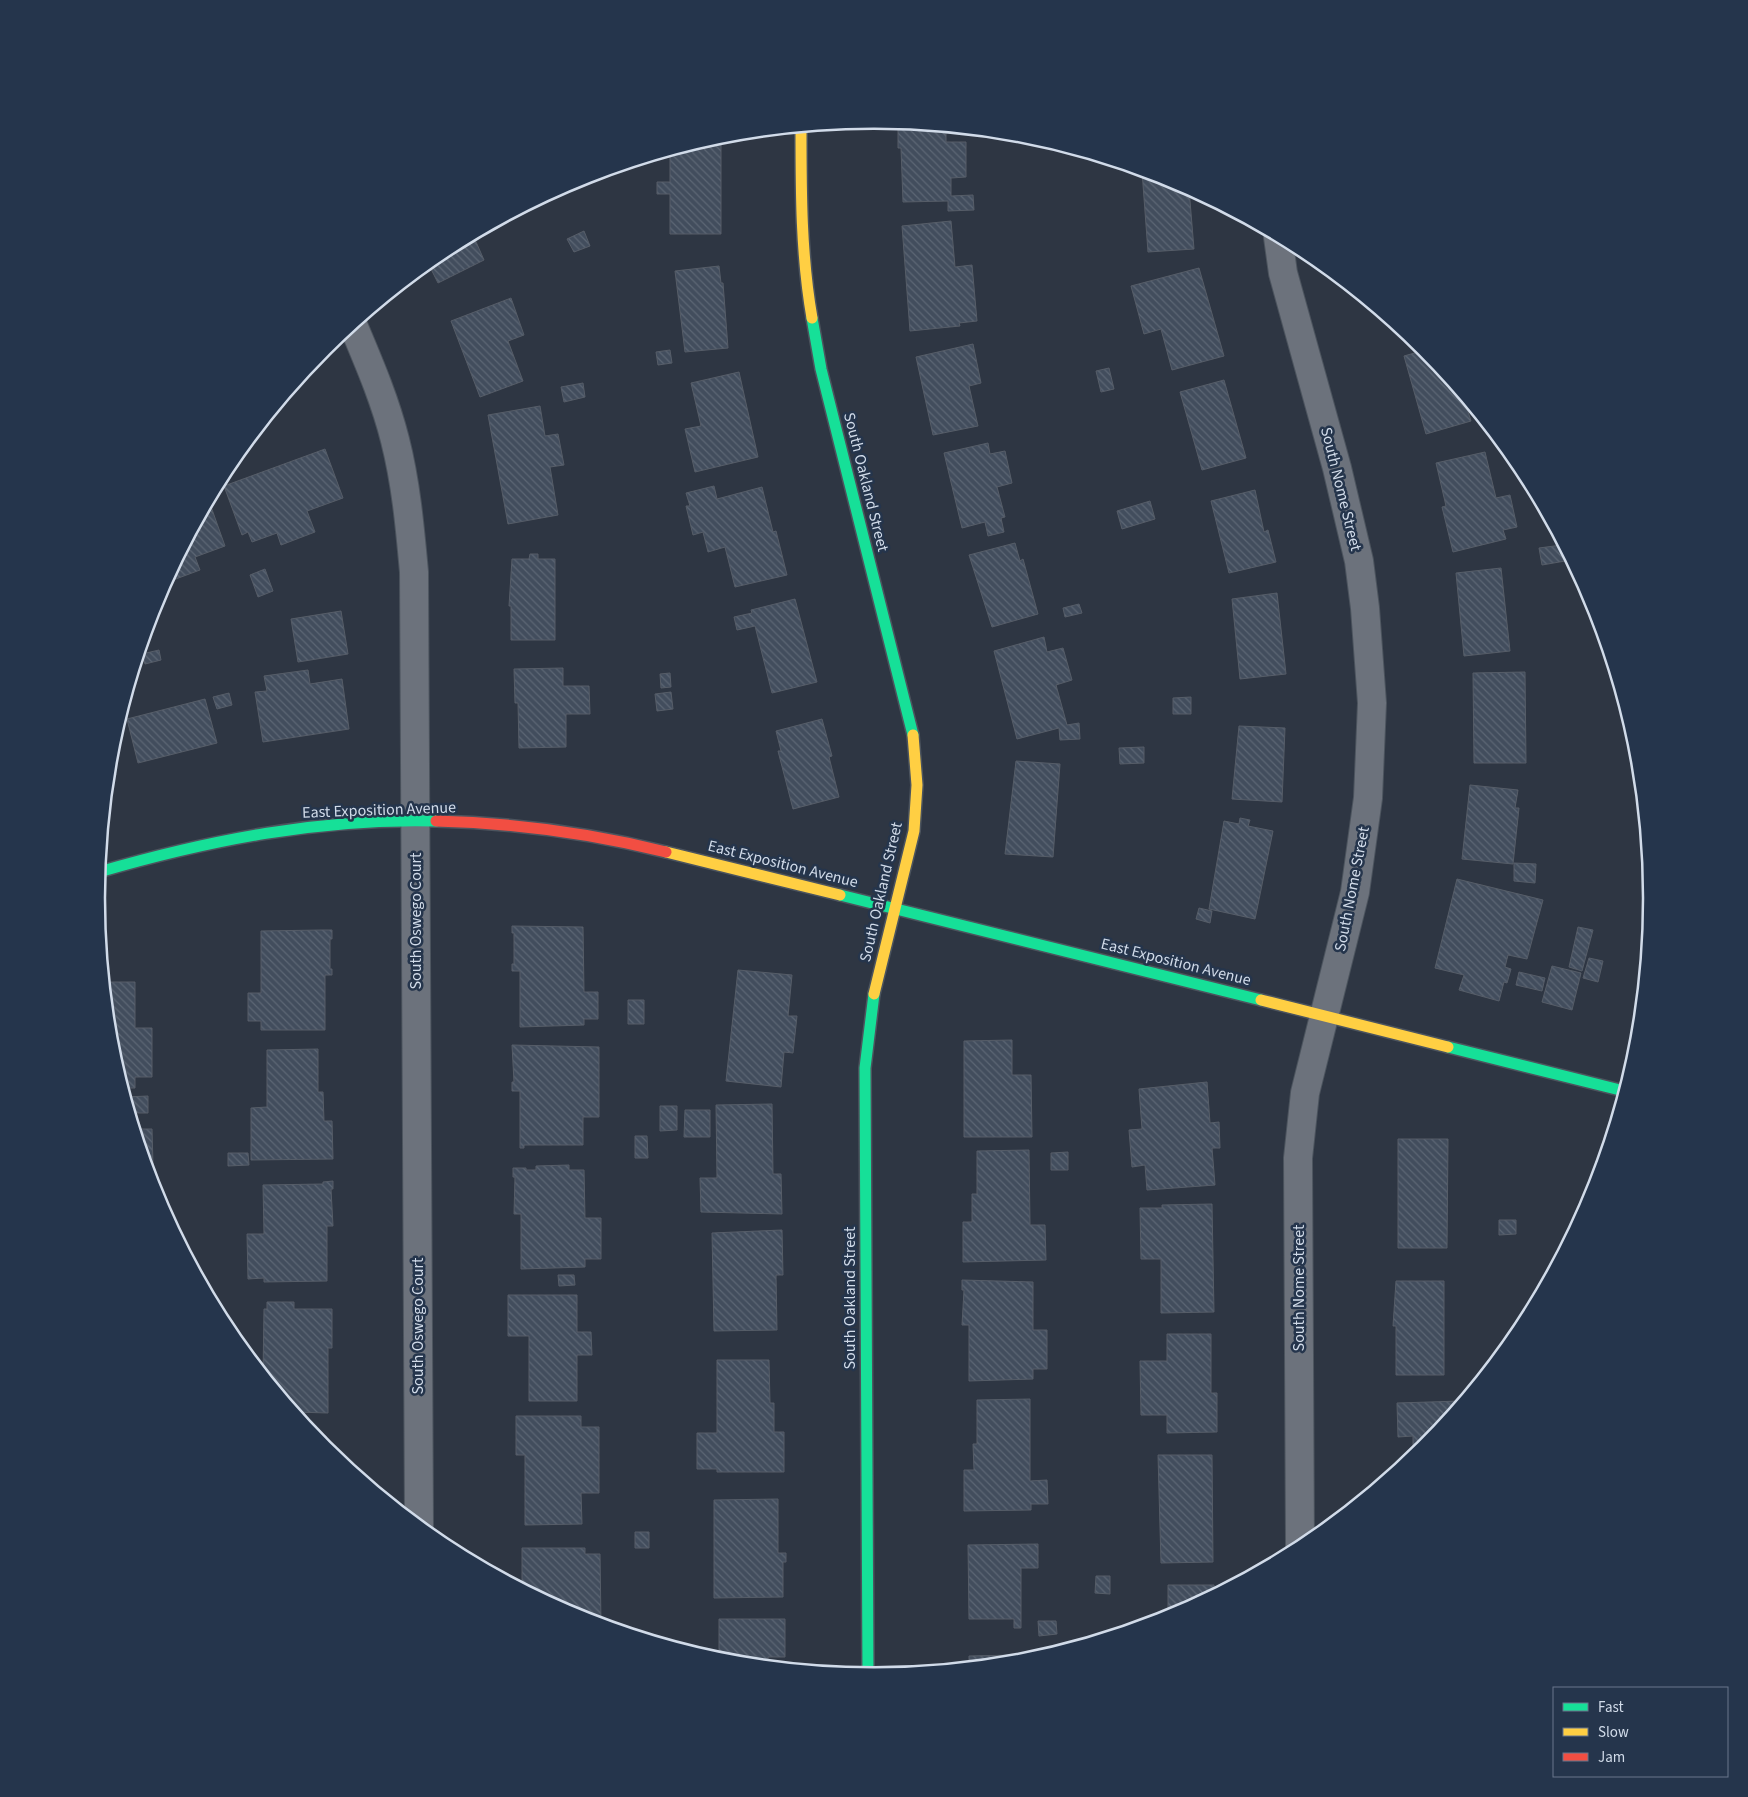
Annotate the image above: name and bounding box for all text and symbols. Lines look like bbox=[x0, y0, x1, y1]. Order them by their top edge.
street label: South Oakland Street bbox=[838, 410, 894, 555]
street label: South Nome Street bbox=[1315, 425, 1367, 554]
street label: East Exposition Avenue bbox=[302, 796, 456, 824]
street label: South Oakland Street bbox=[854, 819, 908, 964]
street label: South Nome Street bbox=[1329, 824, 1375, 953]
street label: East Exposition Avenue bbox=[706, 835, 860, 893]
street label: South Oswego Court bbox=[405, 852, 427, 989]
street label: East Exposition Avenue bbox=[1099, 933, 1253, 991]
street label: South Nome Street bbox=[1288, 1224, 1310, 1351]
street label: South Oakland Street bbox=[839, 1226, 861, 1369]
street label: South Oswego Court bbox=[407, 1257, 429, 1394]
legend bbox=[1553, 1687, 1728, 1777]
text: Fast bbox=[1598, 1697, 1624, 1718]
text: Slow bbox=[1598, 1722, 1629, 1743]
text: Jam bbox=[1598, 1747, 1625, 1768]

